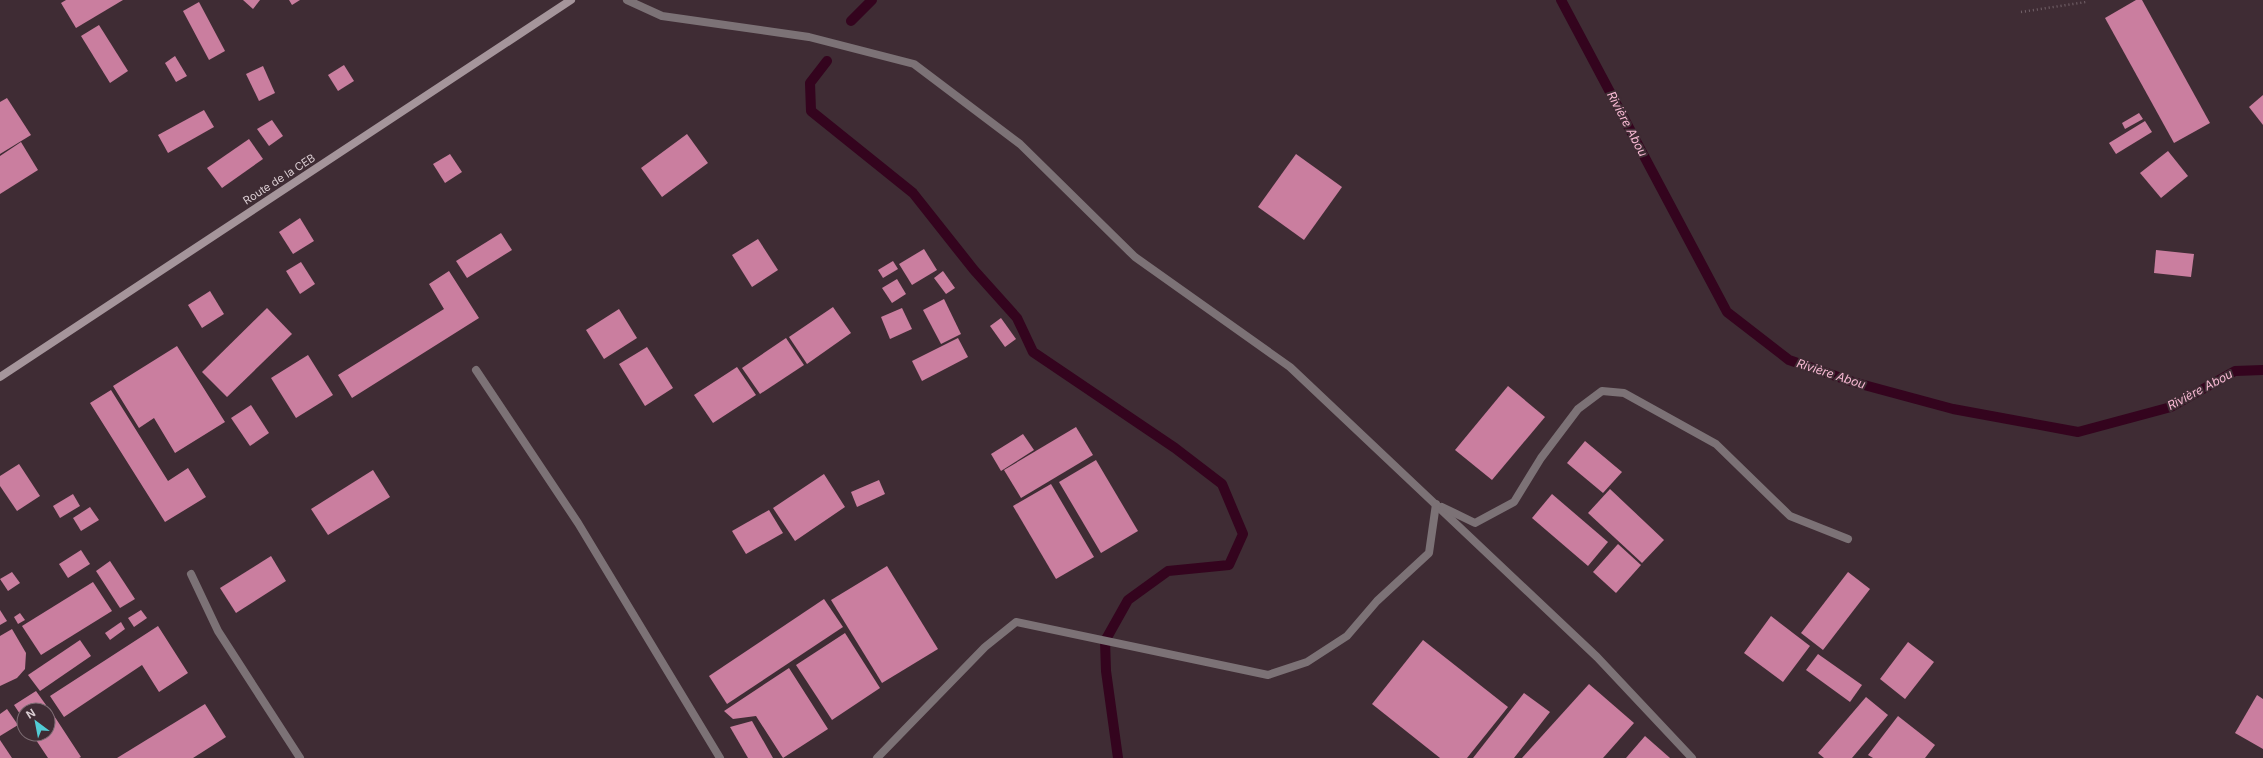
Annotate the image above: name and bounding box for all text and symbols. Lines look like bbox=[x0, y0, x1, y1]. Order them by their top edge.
water label: Rivière Abou bbox=[1604, 89, 1651, 159]
street label: Route de la CEB bbox=[240, 151, 318, 207]
water label: Rivière Abou bbox=[1795, 355, 1868, 392]
water label: Rivière Abou bbox=[2165, 366, 2235, 413]
north arrow bbox=[16, 702, 56, 742]
text: N bbox=[23, 705, 38, 722]

